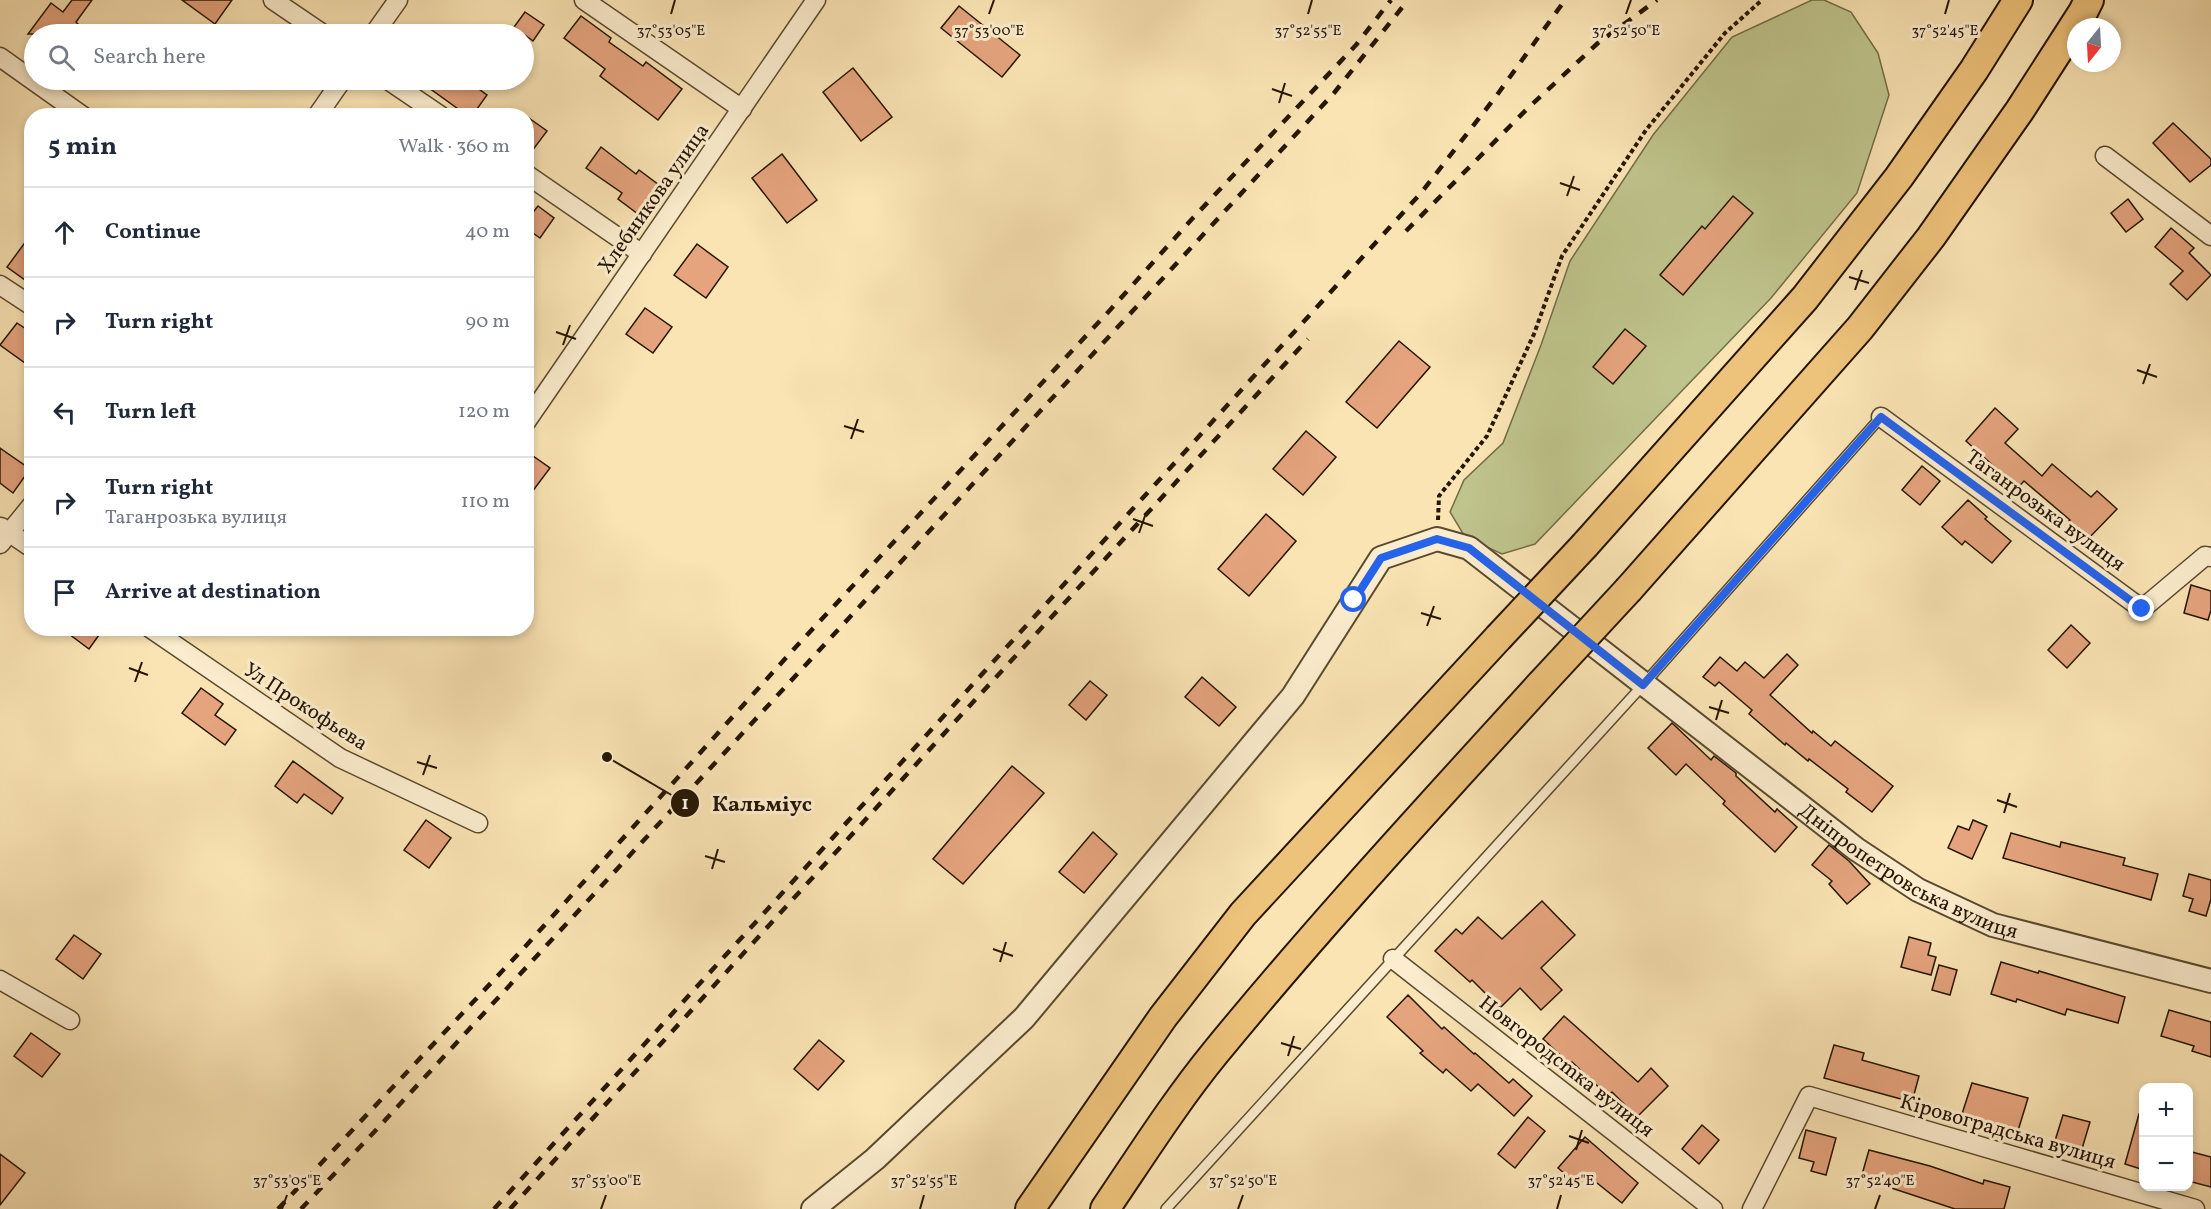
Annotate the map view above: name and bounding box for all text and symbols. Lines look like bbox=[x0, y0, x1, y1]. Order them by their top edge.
north arrow bbox=[2067, 18, 2121, 72]
text: 37°53'05"E bbox=[637, 21, 705, 42]
text: 37°53'00"E bbox=[954, 21, 1024, 42]
text: 37°52'55"E bbox=[1274, 21, 1342, 42]
text: 37°52'50"E bbox=[1592, 21, 1660, 42]
text: 37°52'45"E bbox=[1911, 21, 1979, 42]
search box bbox=[24, 24, 534, 90]
icon: search bbox=[45, 41, 78, 74]
text: Search here bbox=[93, 42, 206, 73]
street label: Хлебникова улица bbox=[591, 118, 717, 280]
text: 5 min bbox=[48, 129, 117, 165]
text: Walk · 360 m bbox=[398, 133, 510, 161]
icon: ahead bbox=[48, 216, 81, 249]
text: Continue bbox=[105, 217, 201, 248]
text: 40 m bbox=[465, 218, 510, 246]
icon: right bbox=[48, 306, 81, 339]
text: Turn right bbox=[105, 307, 213, 338]
text: 90 m bbox=[466, 308, 510, 336]
icon: left bbox=[48, 396, 81, 429]
text: Turn left bbox=[105, 397, 196, 428]
text: 120 m bbox=[458, 398, 510, 426]
street label: Таганрозька вулиця bbox=[1959, 443, 2131, 579]
text: Turn right bbox=[105, 473, 213, 504]
icon: right bbox=[48, 486, 81, 519]
text: 110 m bbox=[461, 488, 510, 516]
text: Таганрозька вулиця bbox=[105, 504, 287, 532]
icon: arrive bbox=[48, 576, 81, 609]
text: Arrive at destination bbox=[105, 577, 321, 608]
route start bbox=[1340, 586, 1366, 612]
route end bbox=[2128, 595, 2154, 621]
street label: Ул Прокофьева bbox=[237, 656, 373, 758]
callout: Кальміус bbox=[670, 783, 824, 823]
text: Кальміус bbox=[712, 790, 812, 821]
text: 1 bbox=[681, 792, 689, 817]
street label: Дніпропетровська вулиця bbox=[1793, 797, 2021, 947]
street label: Новгородсmка вулиця bbox=[1472, 989, 1660, 1145]
map controls bbox=[2139, 1083, 2193, 1191]
button: + bbox=[2139, 1083, 2193, 1137]
street label: Кіровоградська вулиця bbox=[1896, 1088, 2119, 1177]
button: − bbox=[2139, 1137, 2193, 1191]
text: 37°53'05"E bbox=[253, 1171, 321, 1192]
text: 37°53'00"E bbox=[571, 1171, 641, 1192]
text: 37°52'55"E bbox=[890, 1171, 958, 1192]
text: 37°52'50"E bbox=[1209, 1171, 1277, 1192]
text: 37°52'45"E bbox=[1527, 1171, 1595, 1192]
text: 37°52'40"E bbox=[1846, 1171, 1914, 1192]

